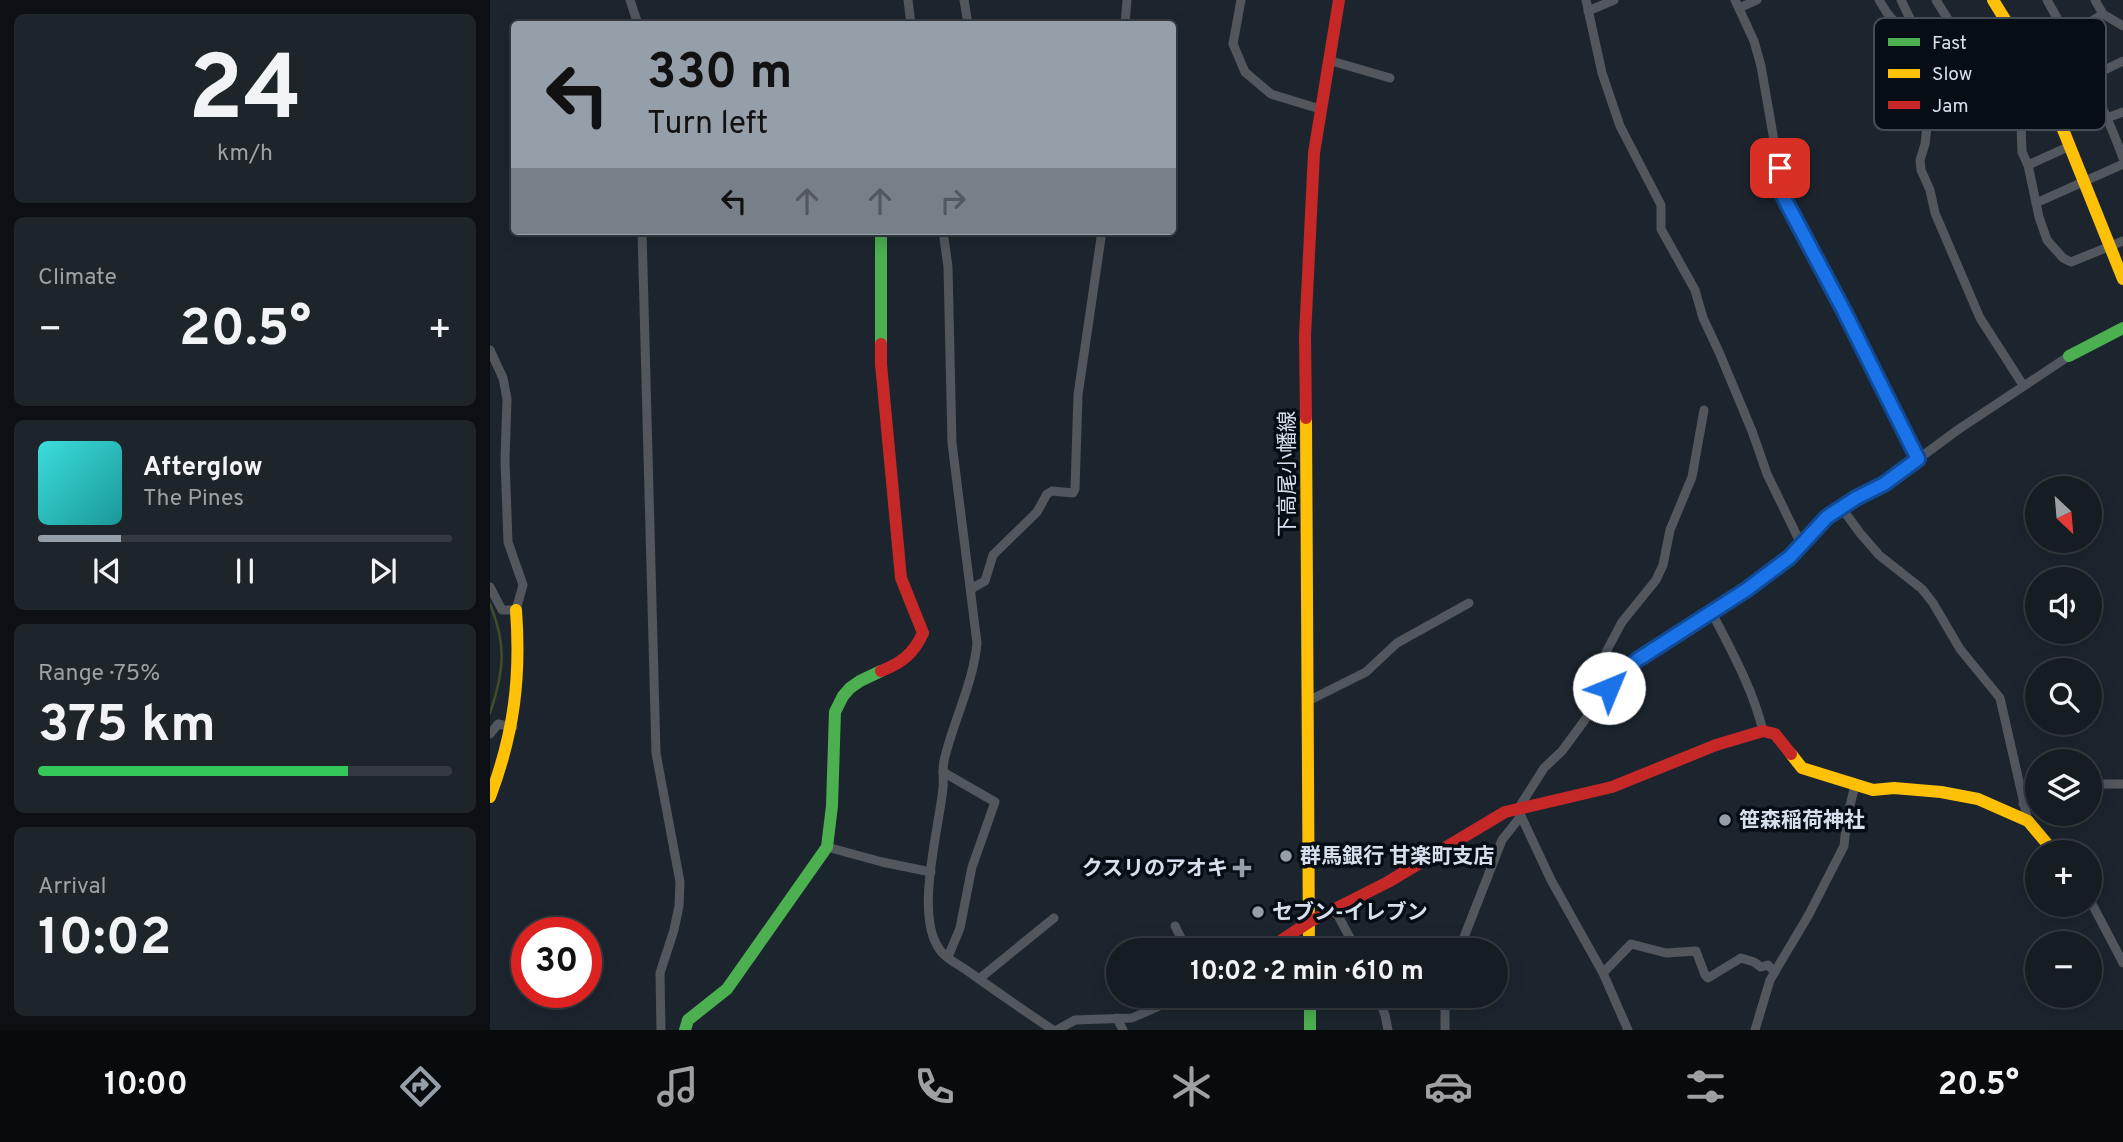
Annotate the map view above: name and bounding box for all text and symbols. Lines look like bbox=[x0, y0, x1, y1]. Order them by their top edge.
legend bbox=[1874, 18, 2106, 130]
text: Fast bbox=[1932, 32, 1967, 56]
text: 24 bbox=[188, 37, 302, 152]
text: 330 m bbox=[647, 44, 792, 106]
icon: left bbox=[532, 49, 623, 140]
text: Slow bbox=[1932, 63, 1972, 87]
text: Jam bbox=[1932, 95, 1969, 119]
text: Turn left bbox=[647, 105, 768, 145]
pin bbox=[1750, 138, 1810, 198]
text: km/h bbox=[217, 140, 273, 169]
icon: arrive bbox=[1761, 149, 1799, 187]
icon: left bbox=[715, 182, 753, 220]
icon: ahead bbox=[788, 182, 826, 220]
icon: ahead bbox=[861, 182, 899, 220]
icon: right bbox=[934, 182, 972, 220]
text: Climate bbox=[38, 264, 117, 293]
text: 20.5° bbox=[179, 298, 311, 364]
text: − bbox=[38, 307, 63, 356]
text: + bbox=[427, 307, 452, 356]
street label: 下高尾小幡線 bbox=[1275, 411, 1302, 537]
text: Afterglow bbox=[143, 452, 263, 485]
north arrow bbox=[2025, 476, 2102, 553]
map controls bbox=[2025, 476, 2102, 1008]
text: The Pines bbox=[143, 485, 244, 514]
icon: previous bbox=[88, 552, 126, 590]
icon: pause bbox=[226, 552, 264, 590]
icon: next bbox=[364, 552, 402, 590]
button: sound bbox=[2025, 567, 2102, 644]
position arrow bbox=[1572, 651, 1646, 725]
button: search bbox=[2025, 658, 2102, 735]
text: Range · 75% bbox=[38, 660, 160, 689]
text: 375 km bbox=[38, 694, 216, 760]
button: layers bbox=[2025, 749, 2102, 826]
place label: 笹森稲荷神社 bbox=[1739, 808, 1865, 835]
marker: 笹森稲荷神社 bbox=[1717, 812, 1733, 828]
button: + bbox=[2025, 840, 2102, 917]
place label: 群馬銀行 甘楽町支店 bbox=[1300, 844, 1494, 871]
marker: 群馬銀行 甘楽町支店 bbox=[1278, 848, 1294, 864]
place label: クスリのアオキ bbox=[1082, 856, 1228, 883]
marker: クスリのアオキ bbox=[1234, 860, 1250, 876]
text: Arrival bbox=[38, 873, 107, 902]
place label: セブン-イレブン bbox=[1272, 900, 1428, 927]
marker: セブン-イレブン bbox=[1250, 904, 1266, 920]
text: 10:02 bbox=[38, 907, 172, 973]
speed limit sign: 30 bbox=[511, 917, 602, 1008]
button: − bbox=[2025, 931, 2102, 1008]
text: 10:02 · 2 min · 610 m bbox=[1190, 956, 1424, 989]
icon: directions bbox=[396, 1062, 445, 1111]
icon: music bbox=[653, 1062, 702, 1111]
icon: phone bbox=[910, 1062, 959, 1111]
icon: climate bbox=[1167, 1062, 1216, 1111]
icon: car bbox=[1424, 1062, 1473, 1111]
icon: filters bbox=[1681, 1062, 1730, 1111]
text: 10:00 bbox=[104, 1066, 188, 1106]
text: 20.5° bbox=[1938, 1066, 2019, 1106]

